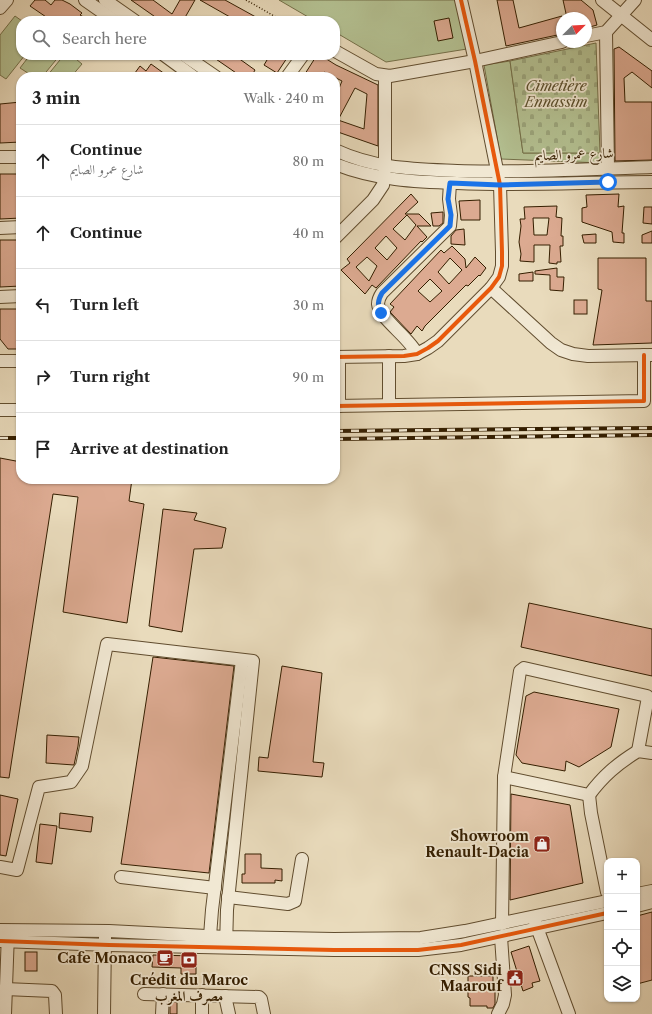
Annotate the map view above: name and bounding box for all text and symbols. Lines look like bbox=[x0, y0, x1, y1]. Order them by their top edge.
north arrow bbox=[556, 12, 592, 48]
search box bbox=[16, 16, 340, 60]
icon: search bbox=[30, 27, 52, 49]
text: Search here bbox=[62, 29, 147, 48]
park label: Cimetière Ennassim bbox=[523, 77, 588, 111]
text: 3 min bbox=[32, 88, 81, 108]
text: Walk · 240 m bbox=[244, 90, 324, 106]
text: Continue bbox=[70, 140, 142, 159]
street label: شارع عمرو الصايم bbox=[534, 144, 614, 168]
icon: ahead bbox=[32, 150, 54, 172]
text: 80 m bbox=[292, 153, 324, 169]
text: شارع عمرو الصايم bbox=[70, 161, 144, 177]
route start bbox=[599, 173, 617, 191]
icon: ahead bbox=[32, 222, 54, 244]
text: Continue bbox=[70, 223, 142, 242]
text: 40 m bbox=[293, 225, 324, 241]
icon: left bbox=[32, 294, 54, 316]
text: Turn left bbox=[70, 295, 139, 314]
text: 30 m bbox=[293, 297, 324, 313]
route end bbox=[372, 304, 390, 322]
icon: right bbox=[32, 366, 54, 388]
text: Turn right bbox=[70, 367, 150, 386]
text: 90 m bbox=[293, 369, 324, 385]
icon: arrive bbox=[32, 438, 54, 460]
text: Arrive at destination bbox=[70, 439, 229, 458]
place label: Showroom Renault-Dacia bbox=[425, 827, 530, 861]
shop icon: Showroom Renault-Dacia bbox=[532, 834, 552, 854]
map controls bbox=[604, 858, 640, 1002]
button: + bbox=[604, 858, 640, 894]
button: − bbox=[604, 894, 640, 930]
button: locate bbox=[604, 930, 640, 966]
cafe icon: Cafe Monaco bbox=[155, 948, 175, 968]
place label: Cafe Monaco bbox=[57, 949, 152, 967]
bank icon: Crédit du Maroc مصرف المغرب bbox=[179, 950, 199, 970]
place label: CNSS Sidi Maarouf bbox=[429, 961, 504, 995]
button: layers bbox=[604, 966, 640, 1002]
public building icon: CNSS Sidi Maarouf bbox=[505, 968, 525, 988]
place label: Crédit du Maroc مصرف المغرب bbox=[130, 971, 248, 1006]

